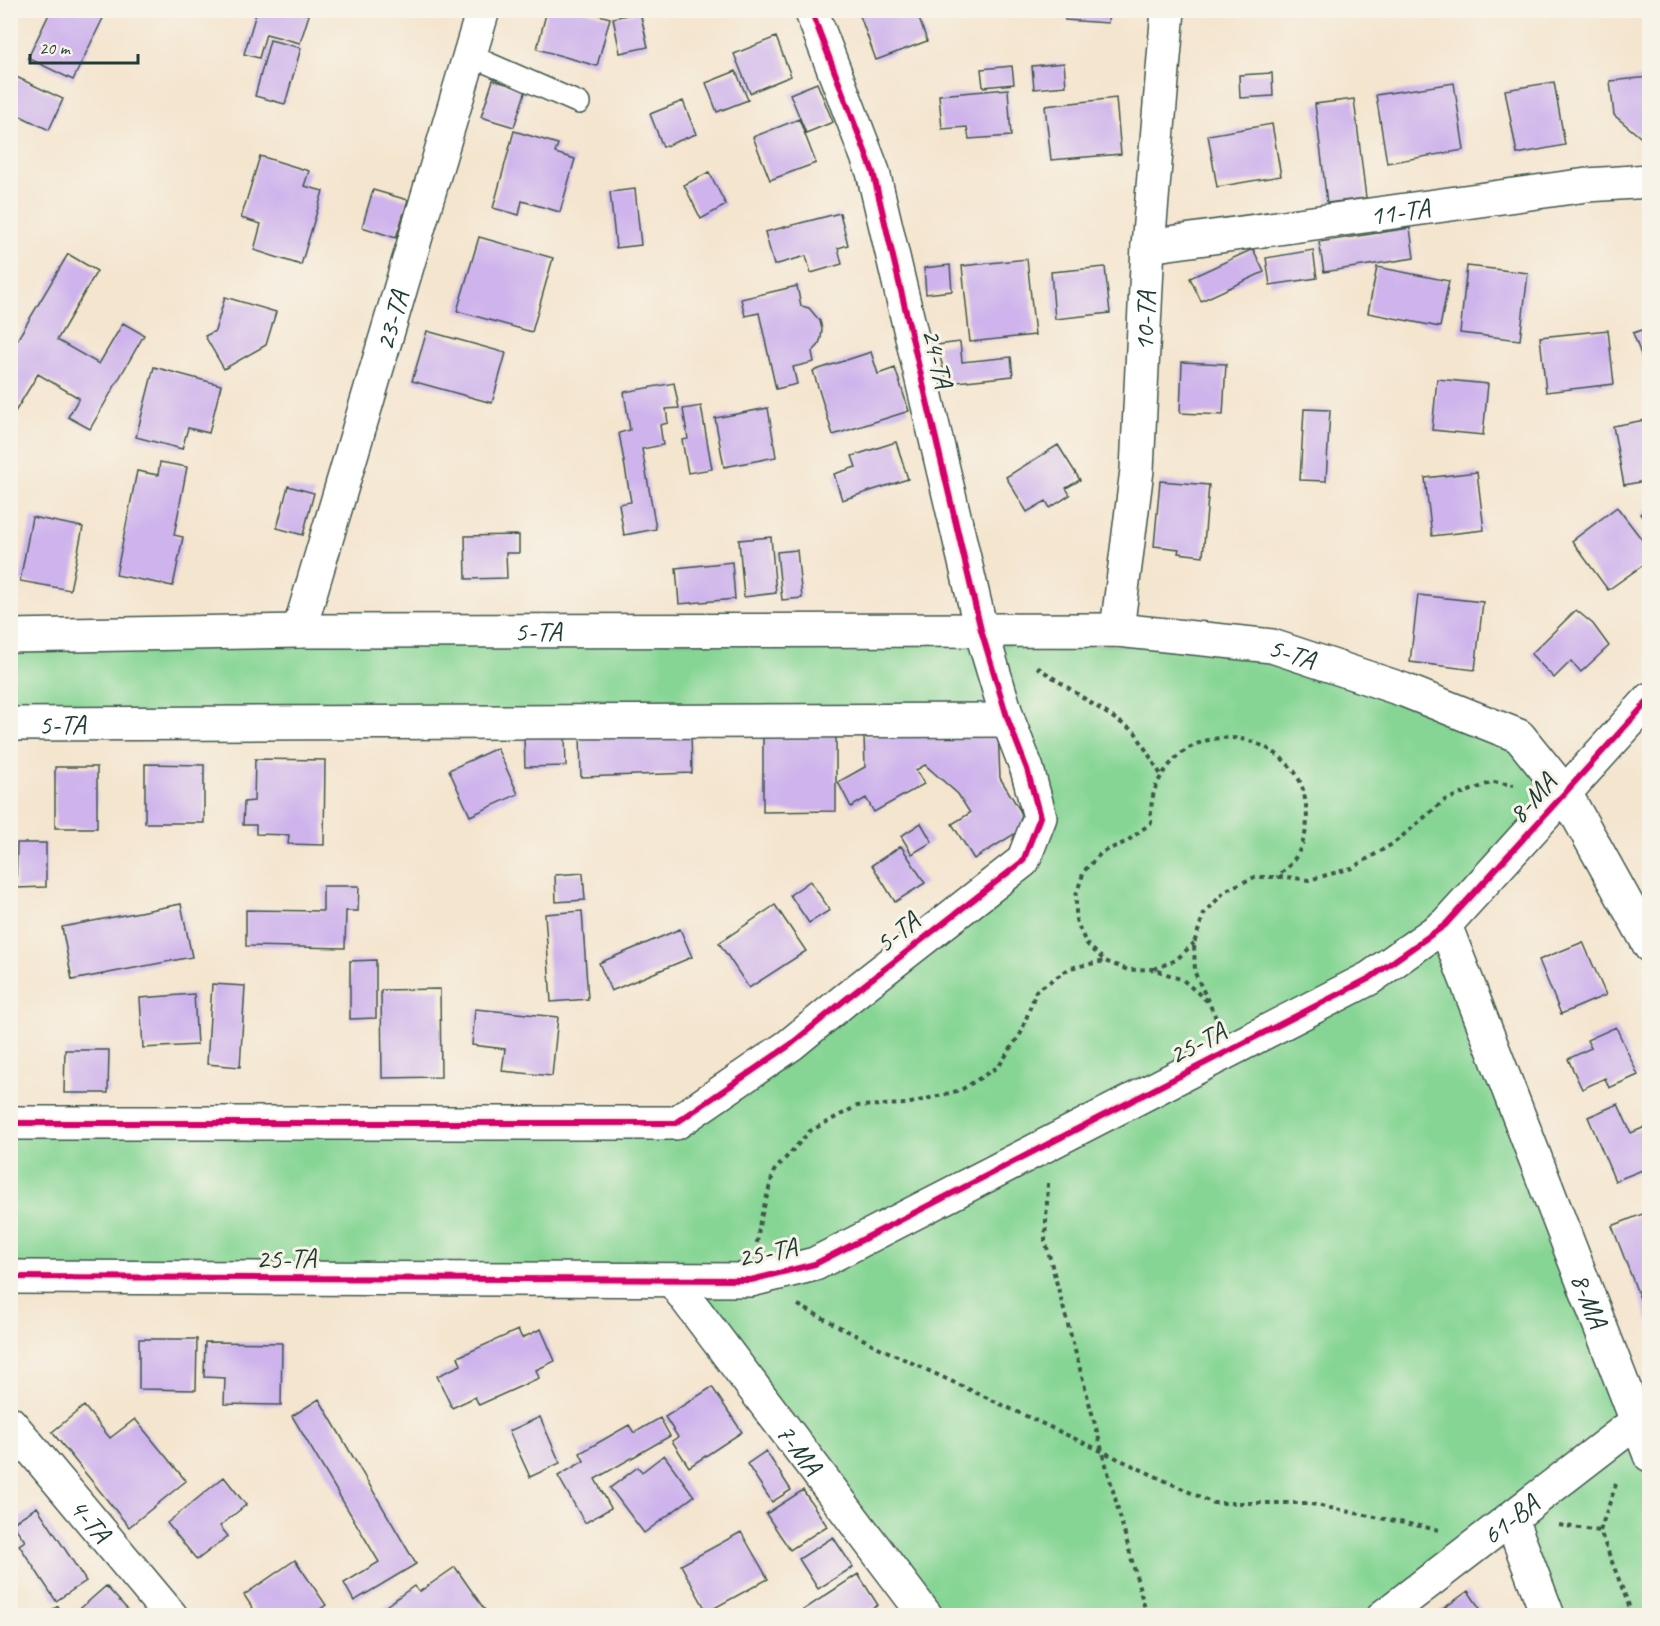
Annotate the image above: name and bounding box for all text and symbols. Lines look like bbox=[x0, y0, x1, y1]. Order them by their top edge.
scale bar bbox=[30, 27, 138, 65]
text: 20 m bbox=[39, 37, 72, 59]
street label: 11-ТА bbox=[1368, 189, 1434, 232]
street label: 23-ТА bbox=[366, 285, 417, 354]
street label: 10-ТА bbox=[1125, 289, 1163, 352]
street label: 24-ТА bbox=[914, 325, 962, 393]
street label: 5-ТА bbox=[514, 613, 564, 648]
street label: 5-ТА bbox=[1264, 629, 1322, 677]
street label: 5-ТА bbox=[38, 706, 88, 741]
street label: 8-МА bbox=[1500, 764, 1565, 831]
street label: 5-ТА bbox=[868, 902, 928, 960]
street label: 25-ТА bbox=[1162, 1013, 1233, 1072]
street label: 25-ТА bbox=[734, 1229, 802, 1275]
street label: 25-ТА bbox=[256, 1241, 318, 1276]
street label: 8-МА bbox=[1564, 1268, 1617, 1334]
street label: 7-МА bbox=[769, 1416, 832, 1483]
street label: 61-ВА bbox=[1474, 1485, 1547, 1552]
street label: 4-ТА bbox=[62, 1490, 121, 1551]

